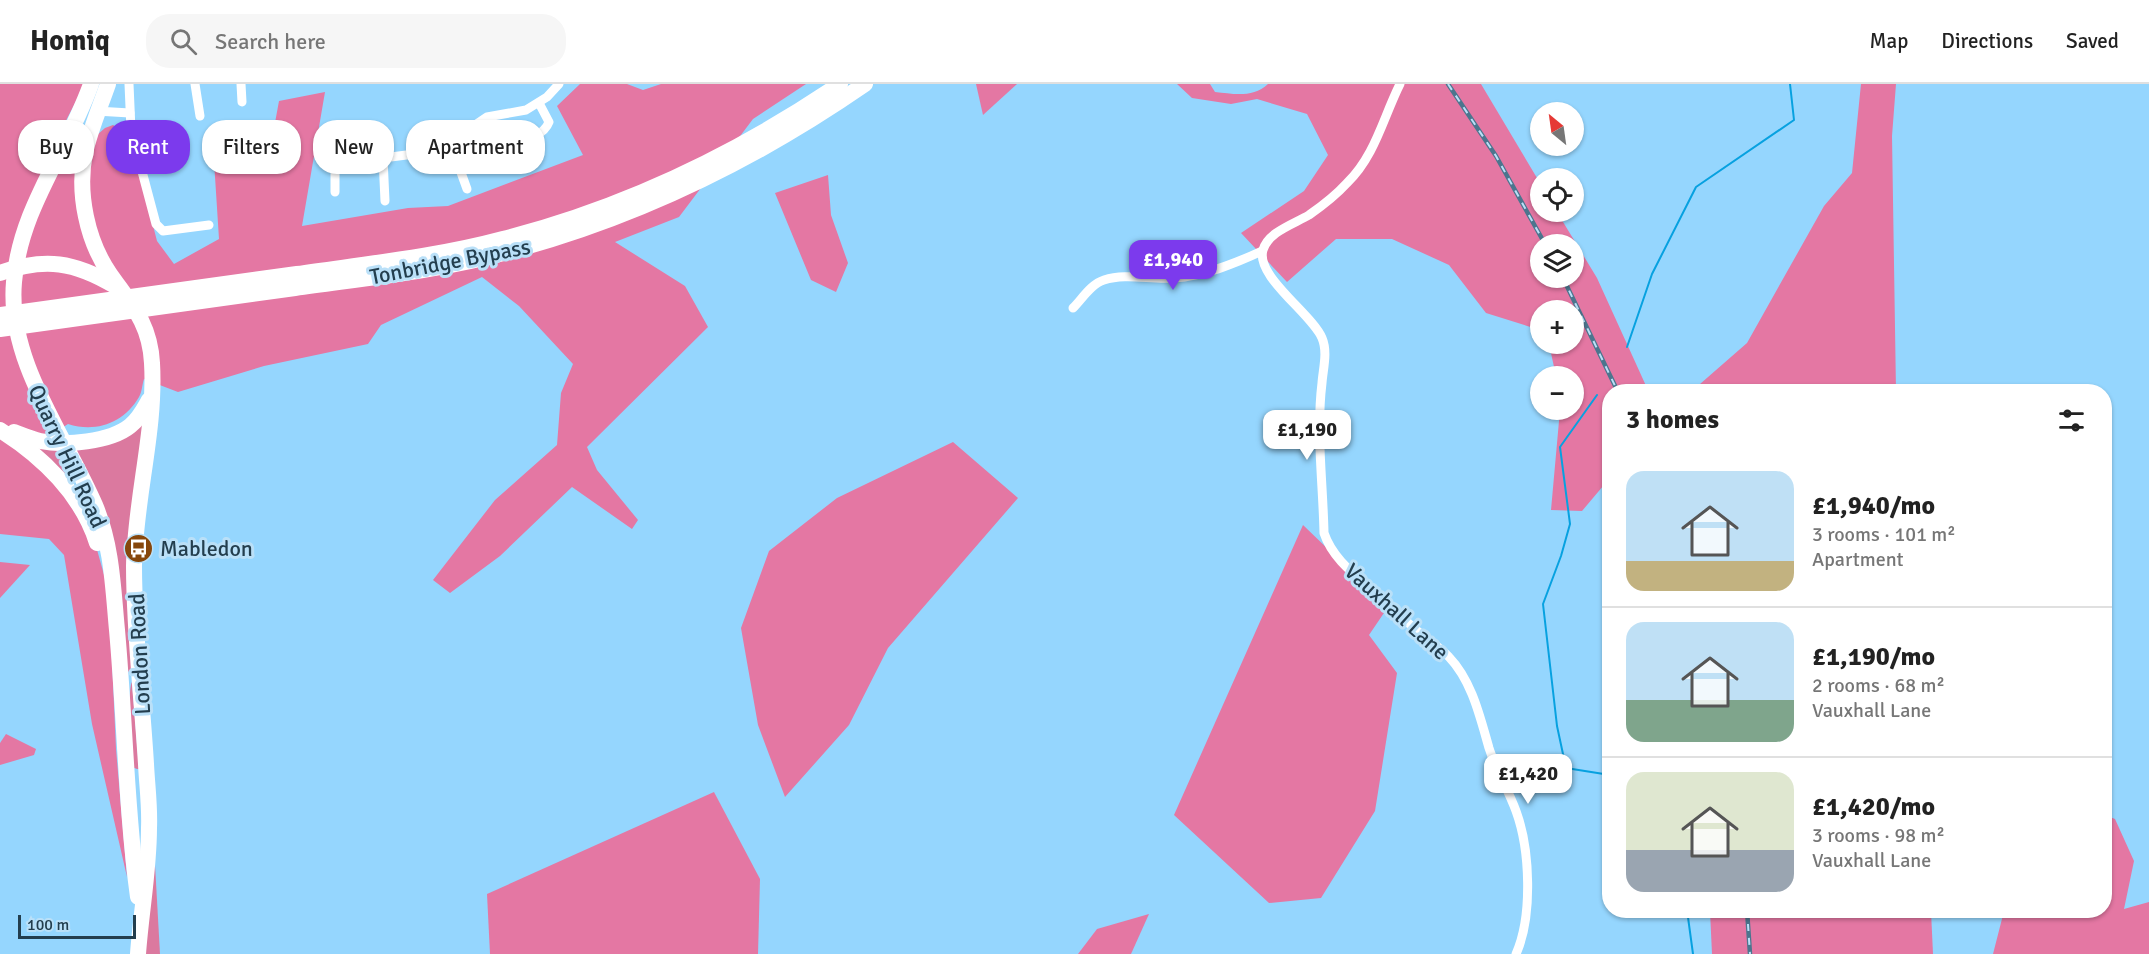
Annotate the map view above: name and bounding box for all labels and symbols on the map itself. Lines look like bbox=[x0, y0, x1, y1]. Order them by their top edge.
north arrow bbox=[1530, 102, 1584, 156]
street label: Tonbridge Bypass bbox=[368, 233, 533, 290]
pin: £1,940 bbox=[1124, 240, 1222, 291]
street label: Quarry Hill Road bbox=[23, 380, 112, 532]
pin: £1,190 bbox=[1258, 410, 1356, 461]
bus stop icon: Mabledon bbox=[123, 532, 155, 564]
place label: Mabledon bbox=[160, 535, 253, 562]
street label: Vauxhall Lane bbox=[1339, 557, 1454, 665]
street label: London Road bbox=[123, 593, 156, 715]
pin: £1,420 bbox=[1479, 754, 1577, 805]
scale bar bbox=[18, 912, 136, 940]

